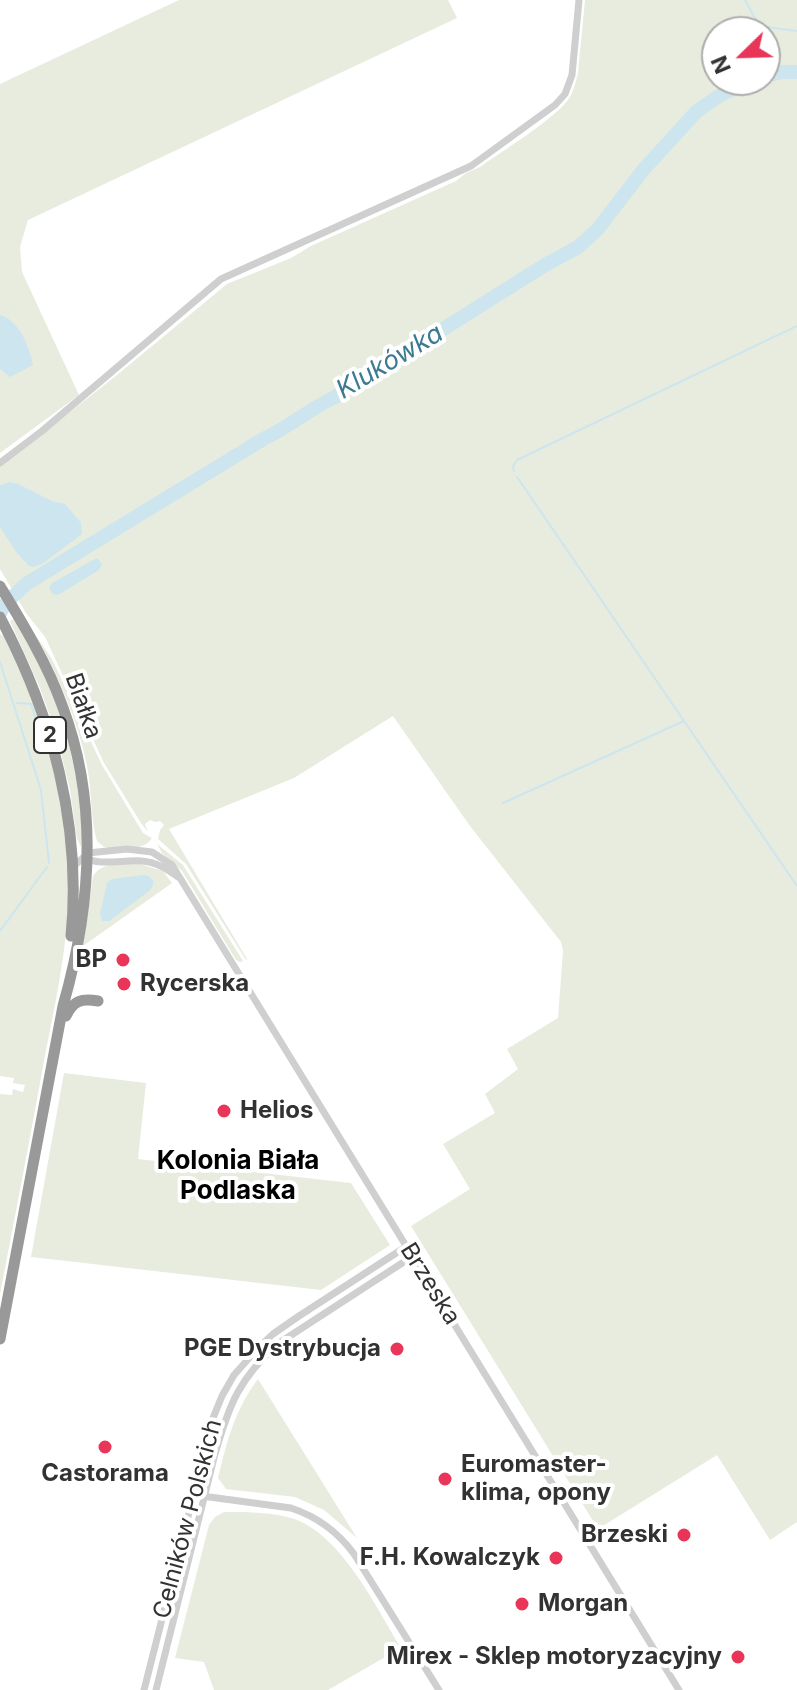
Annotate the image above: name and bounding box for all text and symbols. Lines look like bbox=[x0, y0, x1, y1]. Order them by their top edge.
north arrow bbox=[701, 16, 781, 96]
text: N bbox=[706, 52, 736, 77]
water label: Klukówka bbox=[331, 318, 449, 406]
street label: Białka bbox=[58, 669, 108, 743]
road number: 2 bbox=[34, 717, 66, 753]
place label: BP bbox=[76, 946, 107, 974]
marker: BP bbox=[114, 951, 132, 969]
place label: Rycerska bbox=[140, 970, 249, 998]
marker: Rycerska bbox=[115, 975, 133, 993]
place label: Helios bbox=[240, 1097, 313, 1125]
marker: Helios bbox=[215, 1102, 233, 1120]
district label: Kolonia Biała Podlaska bbox=[157, 1145, 319, 1206]
street label: Brzeska bbox=[394, 1238, 466, 1330]
place label: PGE Dystrybucja bbox=[184, 1335, 381, 1363]
marker: PGE Dystrybucja bbox=[388, 1340, 406, 1358]
street label: Celników Polskich bbox=[148, 1416, 228, 1622]
marker: Castorama bbox=[96, 1438, 114, 1456]
place label: Euromaster- klima, opony bbox=[461, 1451, 611, 1507]
place label: Castorama bbox=[41, 1460, 169, 1488]
marker: Euromaster- klima, opony bbox=[436, 1470, 454, 1488]
place label: Brzeski bbox=[581, 1521, 668, 1549]
marker: Brzeski bbox=[675, 1526, 693, 1544]
place label: F.H. Kowalczyk bbox=[360, 1544, 540, 1572]
marker: F.H. Kowalczyk bbox=[547, 1549, 565, 1567]
place label: Morgan bbox=[538, 1590, 628, 1618]
marker: Morgan bbox=[513, 1595, 531, 1613]
place label: Mirex - Sklep motoryzacyjny bbox=[387, 1643, 722, 1671]
marker: Mirex - Sklep motoryzacyjny bbox=[729, 1648, 747, 1666]

